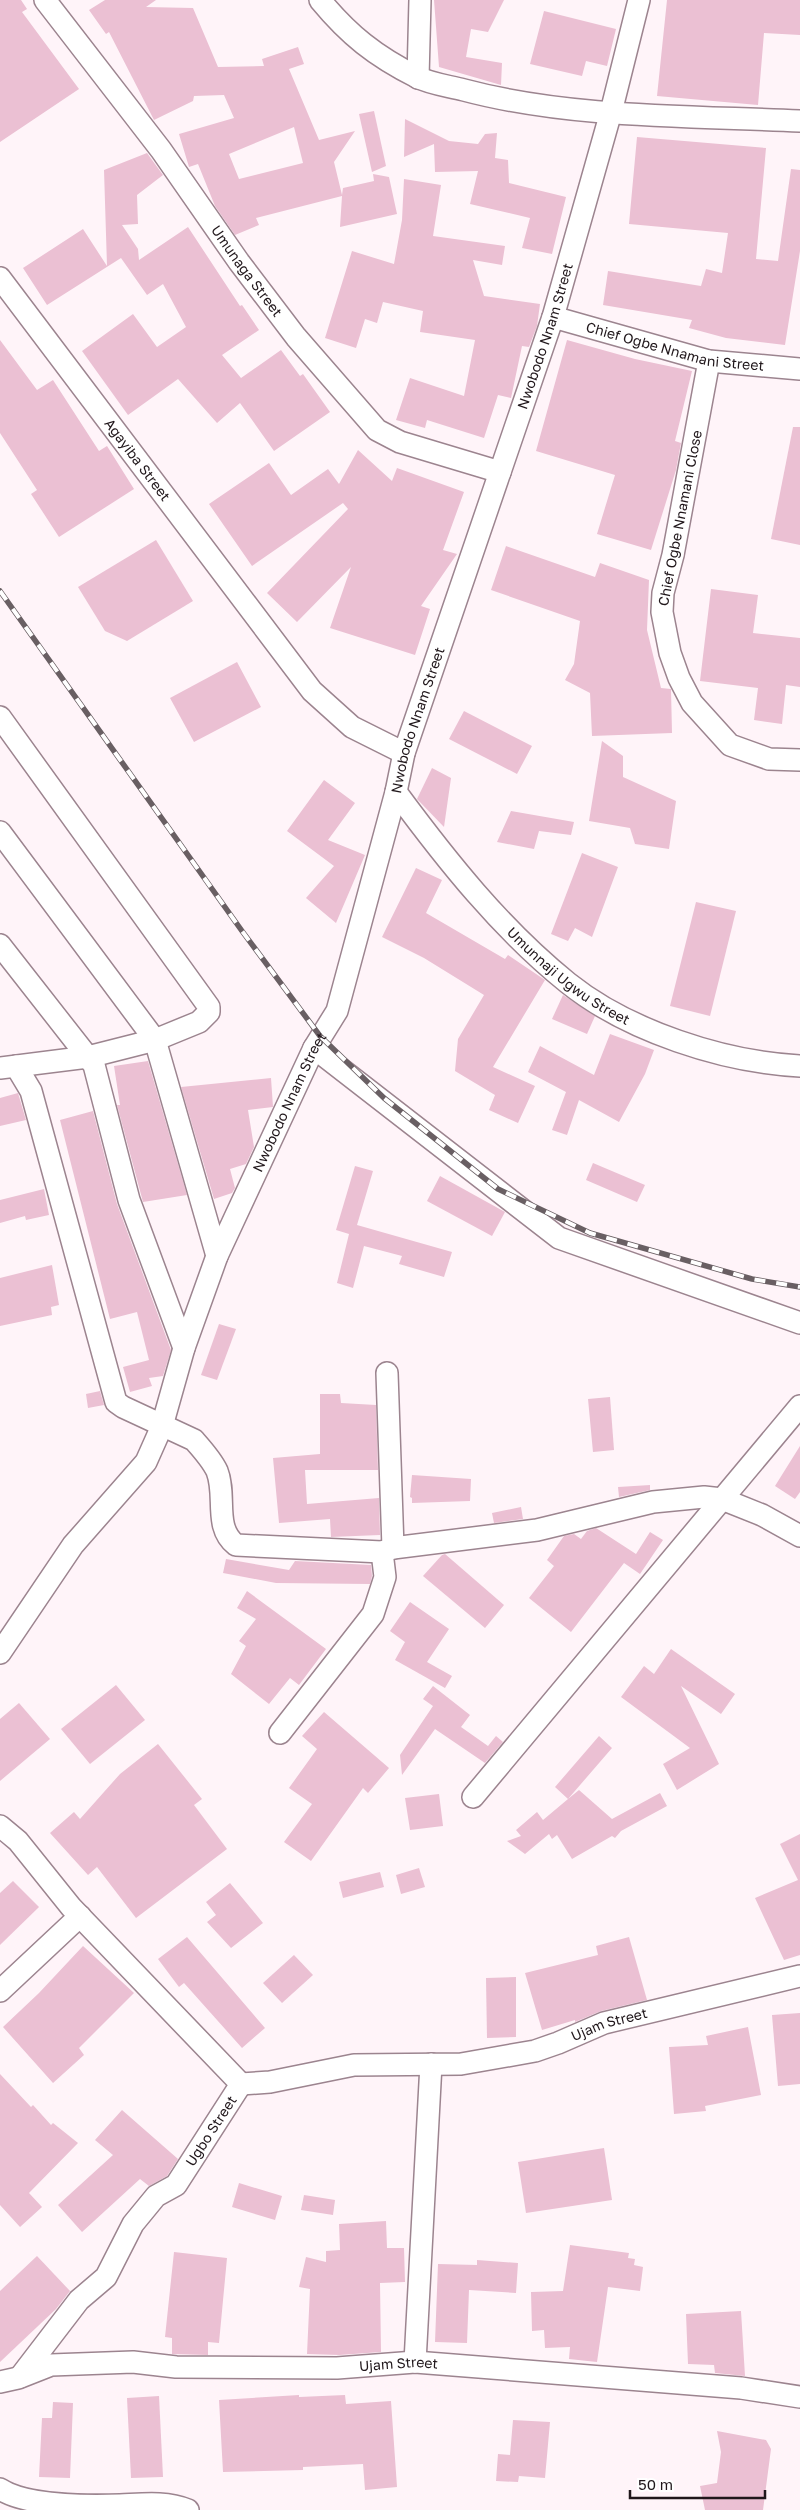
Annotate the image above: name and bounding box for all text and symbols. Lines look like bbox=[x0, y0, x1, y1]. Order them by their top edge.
street label: Umunaga Street bbox=[208, 222, 286, 320]
street label: Nwobodo Nnam Street bbox=[513, 261, 576, 411]
street label: Chief Ogbe Nnamani Street bbox=[584, 318, 765, 374]
street label: Agayiba Street bbox=[101, 415, 174, 504]
street label: Chief Ogbe Nnamani Close bbox=[654, 429, 705, 607]
street label: Nwobodo Nnam Street bbox=[387, 645, 448, 795]
street label: Umunnaji Ugwu Street bbox=[504, 923, 633, 1028]
street label: Nwobodo Nnam Street bbox=[248, 1029, 330, 1174]
street label: Ujam Street bbox=[568, 2004, 649, 2044]
street label: Ugbo Street bbox=[181, 2092, 240, 2169]
street label: Ujam Street bbox=[358, 2353, 439, 2374]
scale bar bbox=[630, 2468, 765, 2500]
text: 50 m bbox=[638, 2475, 673, 2493]

